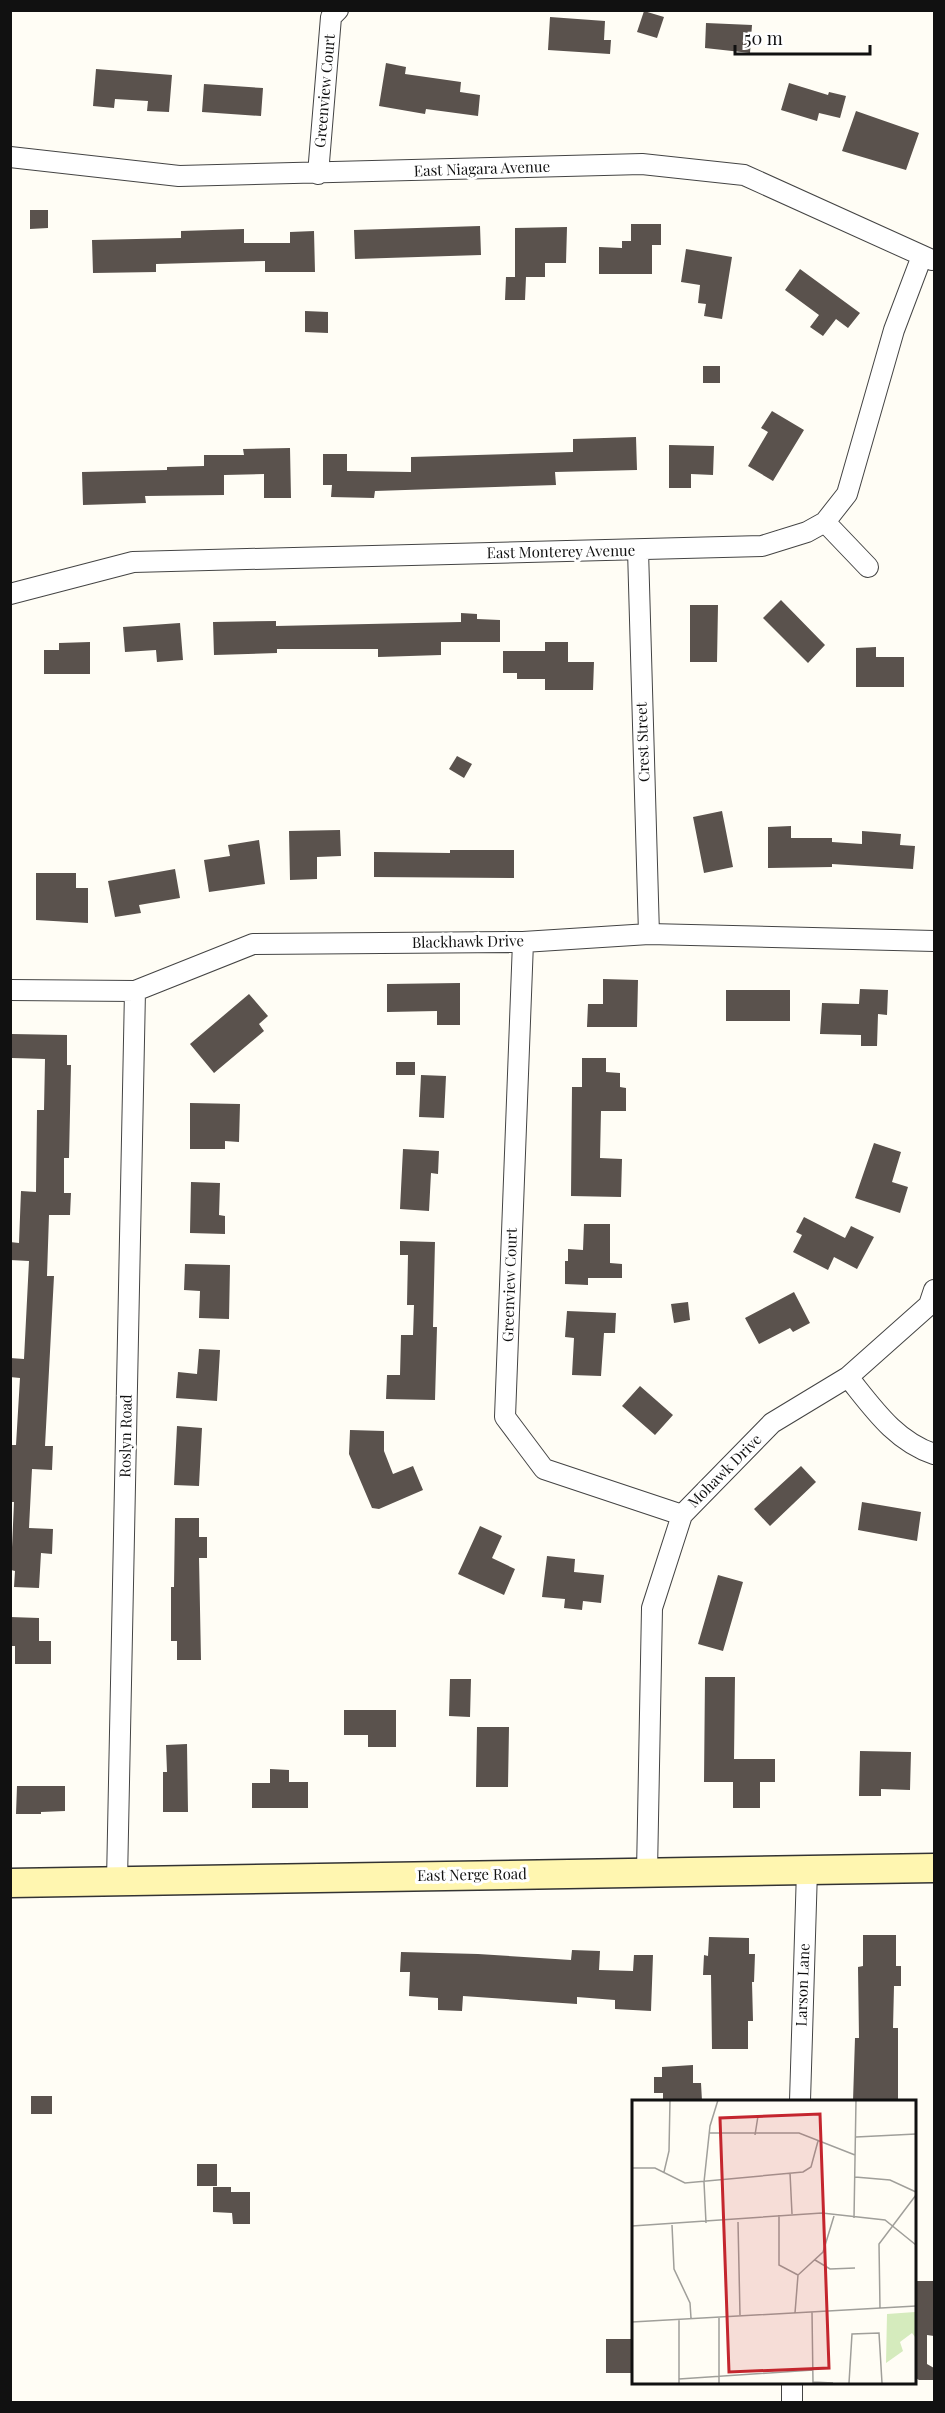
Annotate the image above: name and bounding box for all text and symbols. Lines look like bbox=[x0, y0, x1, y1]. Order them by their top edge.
scale bar bbox=[735, 18, 870, 56]
text: 50 m bbox=[744, 26, 783, 50]
street label: Greenview Court bbox=[309, 32, 339, 149]
street label: East Niagara Avenue bbox=[414, 156, 550, 180]
street label: East Monterey Avenue bbox=[486, 540, 635, 562]
street label: Crest Street bbox=[631, 701, 653, 782]
street label: Blackhawk Drive bbox=[412, 930, 524, 952]
street label: Greenview Court bbox=[497, 1227, 521, 1342]
street label: Roslyn Road bbox=[114, 1394, 136, 1478]
street label: Mohawk Drive bbox=[683, 1429, 766, 1512]
street label: East Nerge Road bbox=[417, 1863, 527, 1885]
street label: Larson Lane bbox=[791, 1943, 813, 2027]
inset map bbox=[632, 2100, 915, 2383]

